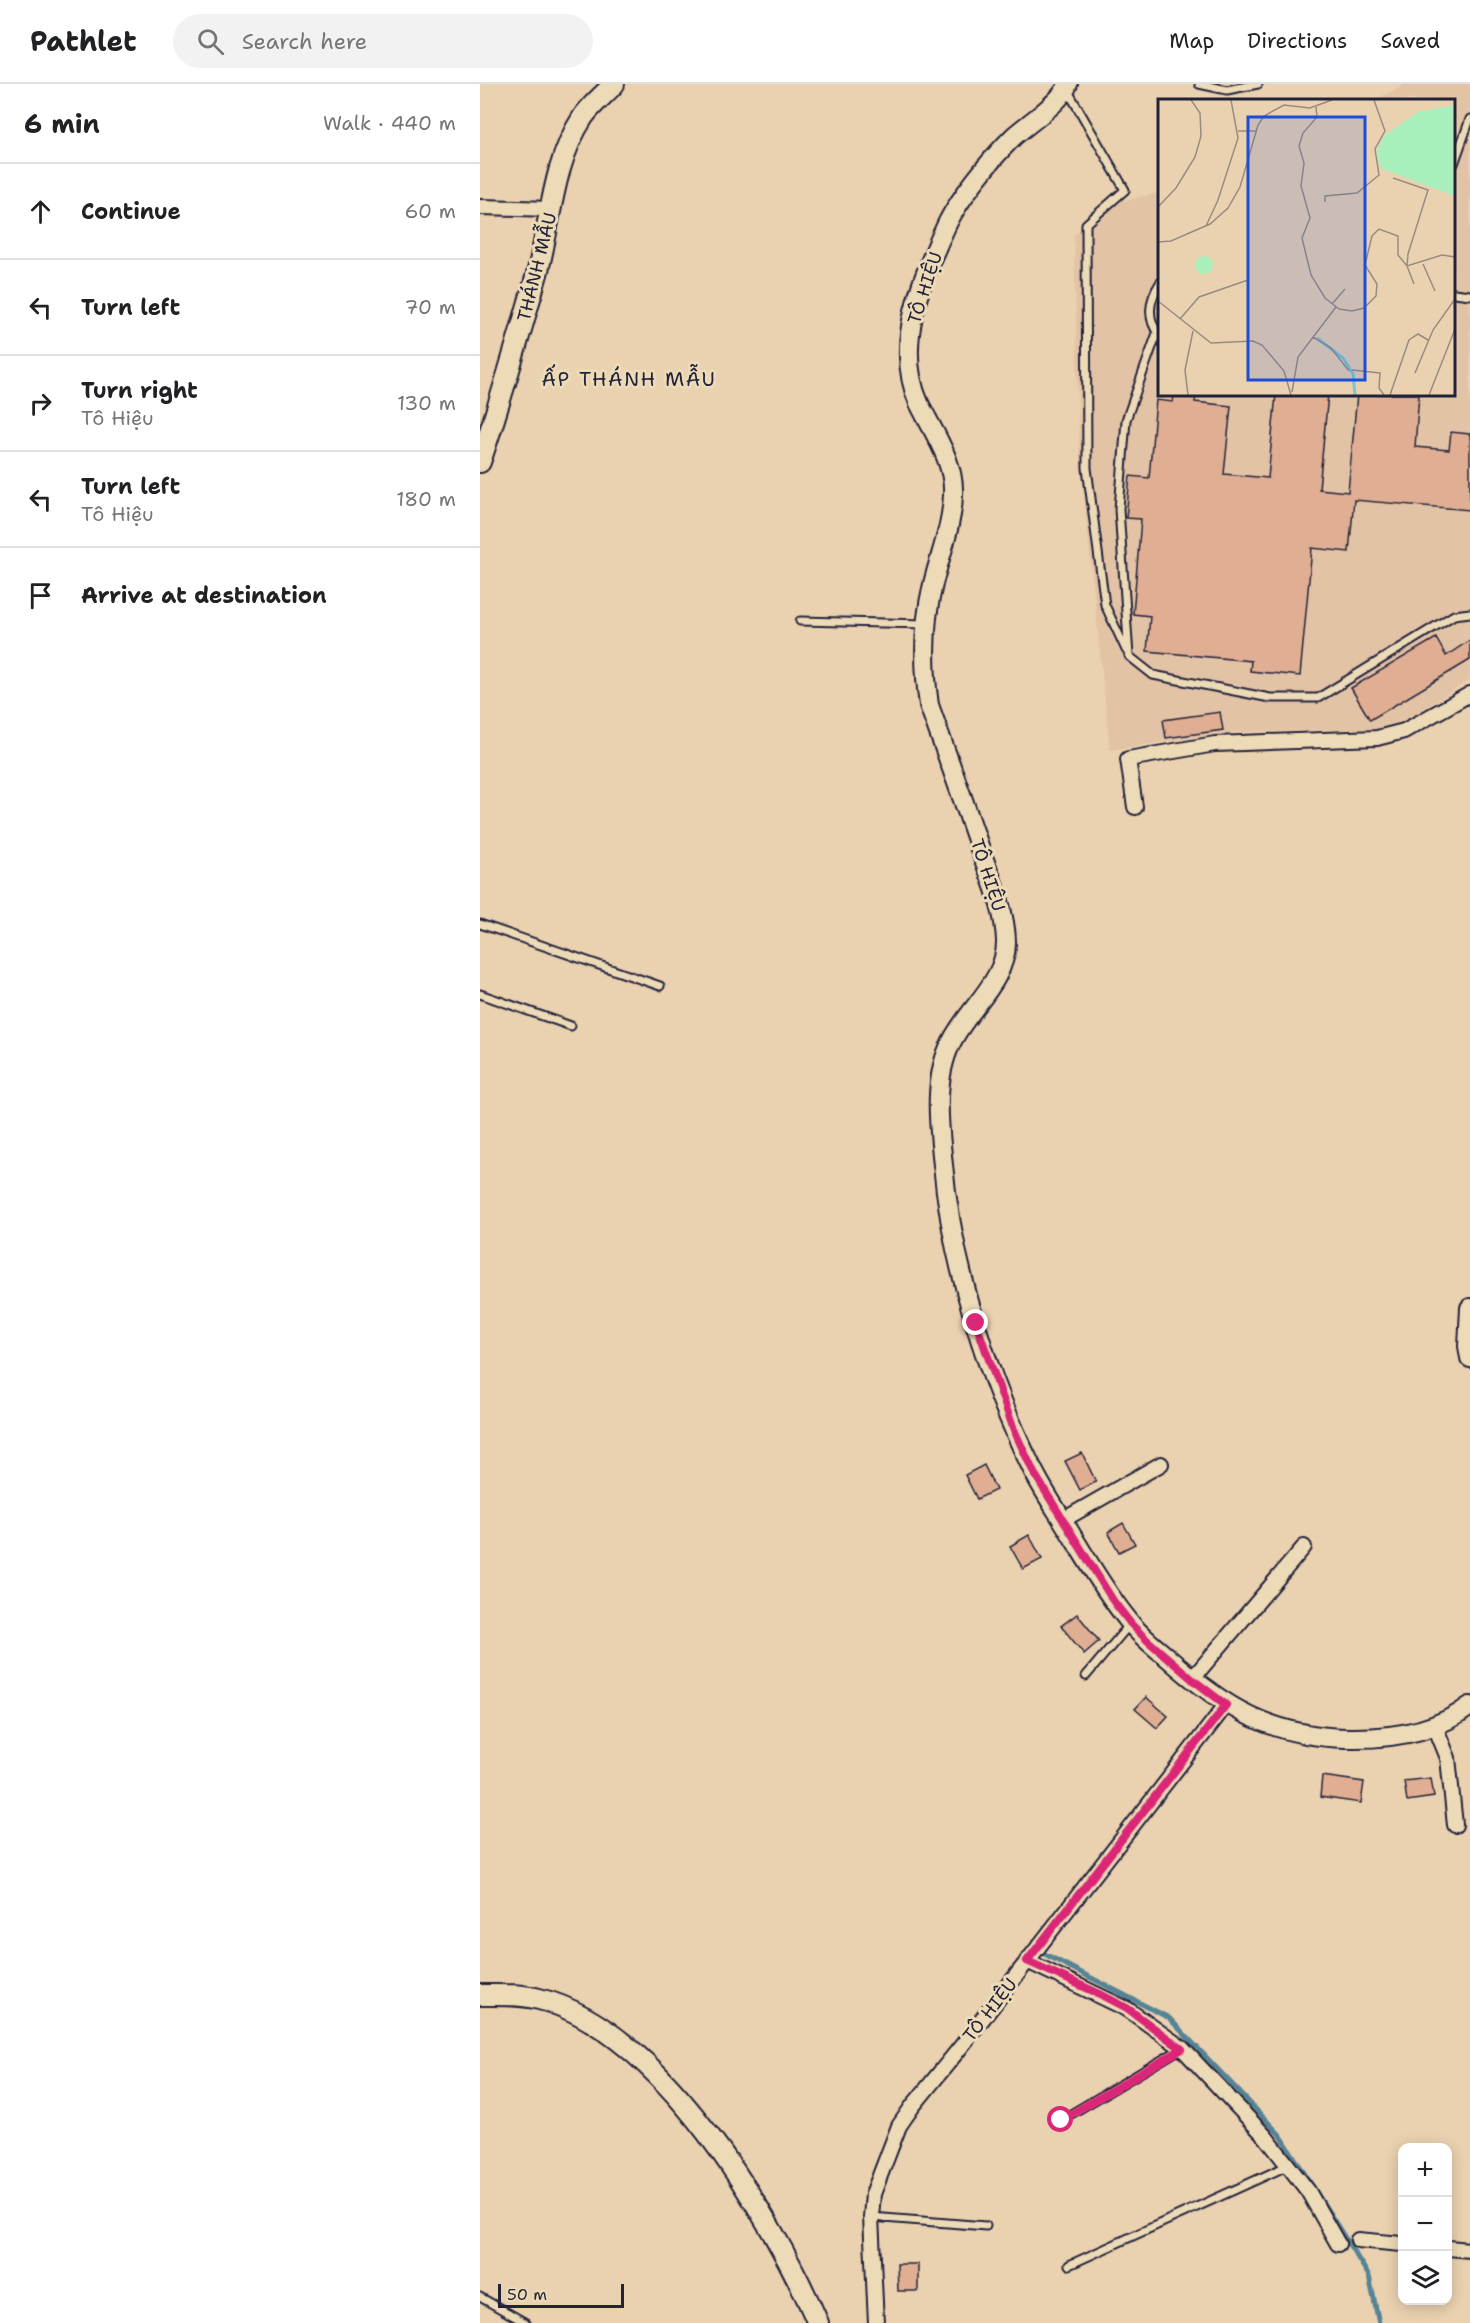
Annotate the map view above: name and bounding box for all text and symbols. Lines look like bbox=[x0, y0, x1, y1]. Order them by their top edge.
search box bbox=[173, 14, 593, 68]
text: Pathlet bbox=[30, 22, 137, 60]
icon: search bbox=[194, 25, 227, 58]
text: Search here bbox=[242, 27, 367, 56]
text: Map bbox=[1169, 27, 1214, 55]
text: Directions bbox=[1247, 27, 1347, 55]
text: Saved bbox=[1380, 27, 1440, 55]
inset map bbox=[1158, 99, 1455, 396]
text: 6 min bbox=[24, 106, 100, 141]
text: Walk · 440 m bbox=[323, 110, 456, 136]
icon: ahead bbox=[24, 195, 57, 228]
text: Continue bbox=[81, 197, 181, 226]
text: 60 m bbox=[404, 198, 456, 224]
street label: THÁNH MẪU bbox=[510, 209, 562, 324]
street label: TÔ HIỆU bbox=[902, 249, 948, 327]
icon: left bbox=[24, 291, 57, 324]
text: Turn left bbox=[81, 293, 180, 322]
text: 70 m bbox=[404, 294, 456, 320]
district label: ẤP THÁNH MẪU bbox=[542, 364, 716, 392]
text: Turn right bbox=[81, 376, 198, 405]
icon: right bbox=[24, 387, 57, 420]
text: 130 m bbox=[397, 390, 456, 416]
text: Tô Hiệu bbox=[81, 405, 154, 431]
text: Turn left bbox=[81, 472, 180, 501]
icon: left bbox=[24, 483, 57, 516]
text: 180 m bbox=[396, 486, 456, 512]
text: Tô Hiệu bbox=[81, 501, 154, 527]
icon: arrive bbox=[24, 579, 57, 612]
text: Arrive at destination bbox=[81, 581, 327, 610]
street label: TÔ HIỆU bbox=[965, 836, 1011, 914]
route end bbox=[962, 1309, 988, 1335]
street label: TÔ HIỆU bbox=[958, 1973, 1022, 2047]
route start bbox=[1047, 2106, 1073, 2132]
map controls bbox=[1398, 2143, 1452, 2305]
button: + bbox=[1398, 2143, 1452, 2197]
button: − bbox=[1398, 2197, 1452, 2251]
button: layers bbox=[1398, 2251, 1452, 2305]
scale bar bbox=[498, 2281, 624, 2308]
text: 50 m bbox=[507, 2284, 547, 2305]

